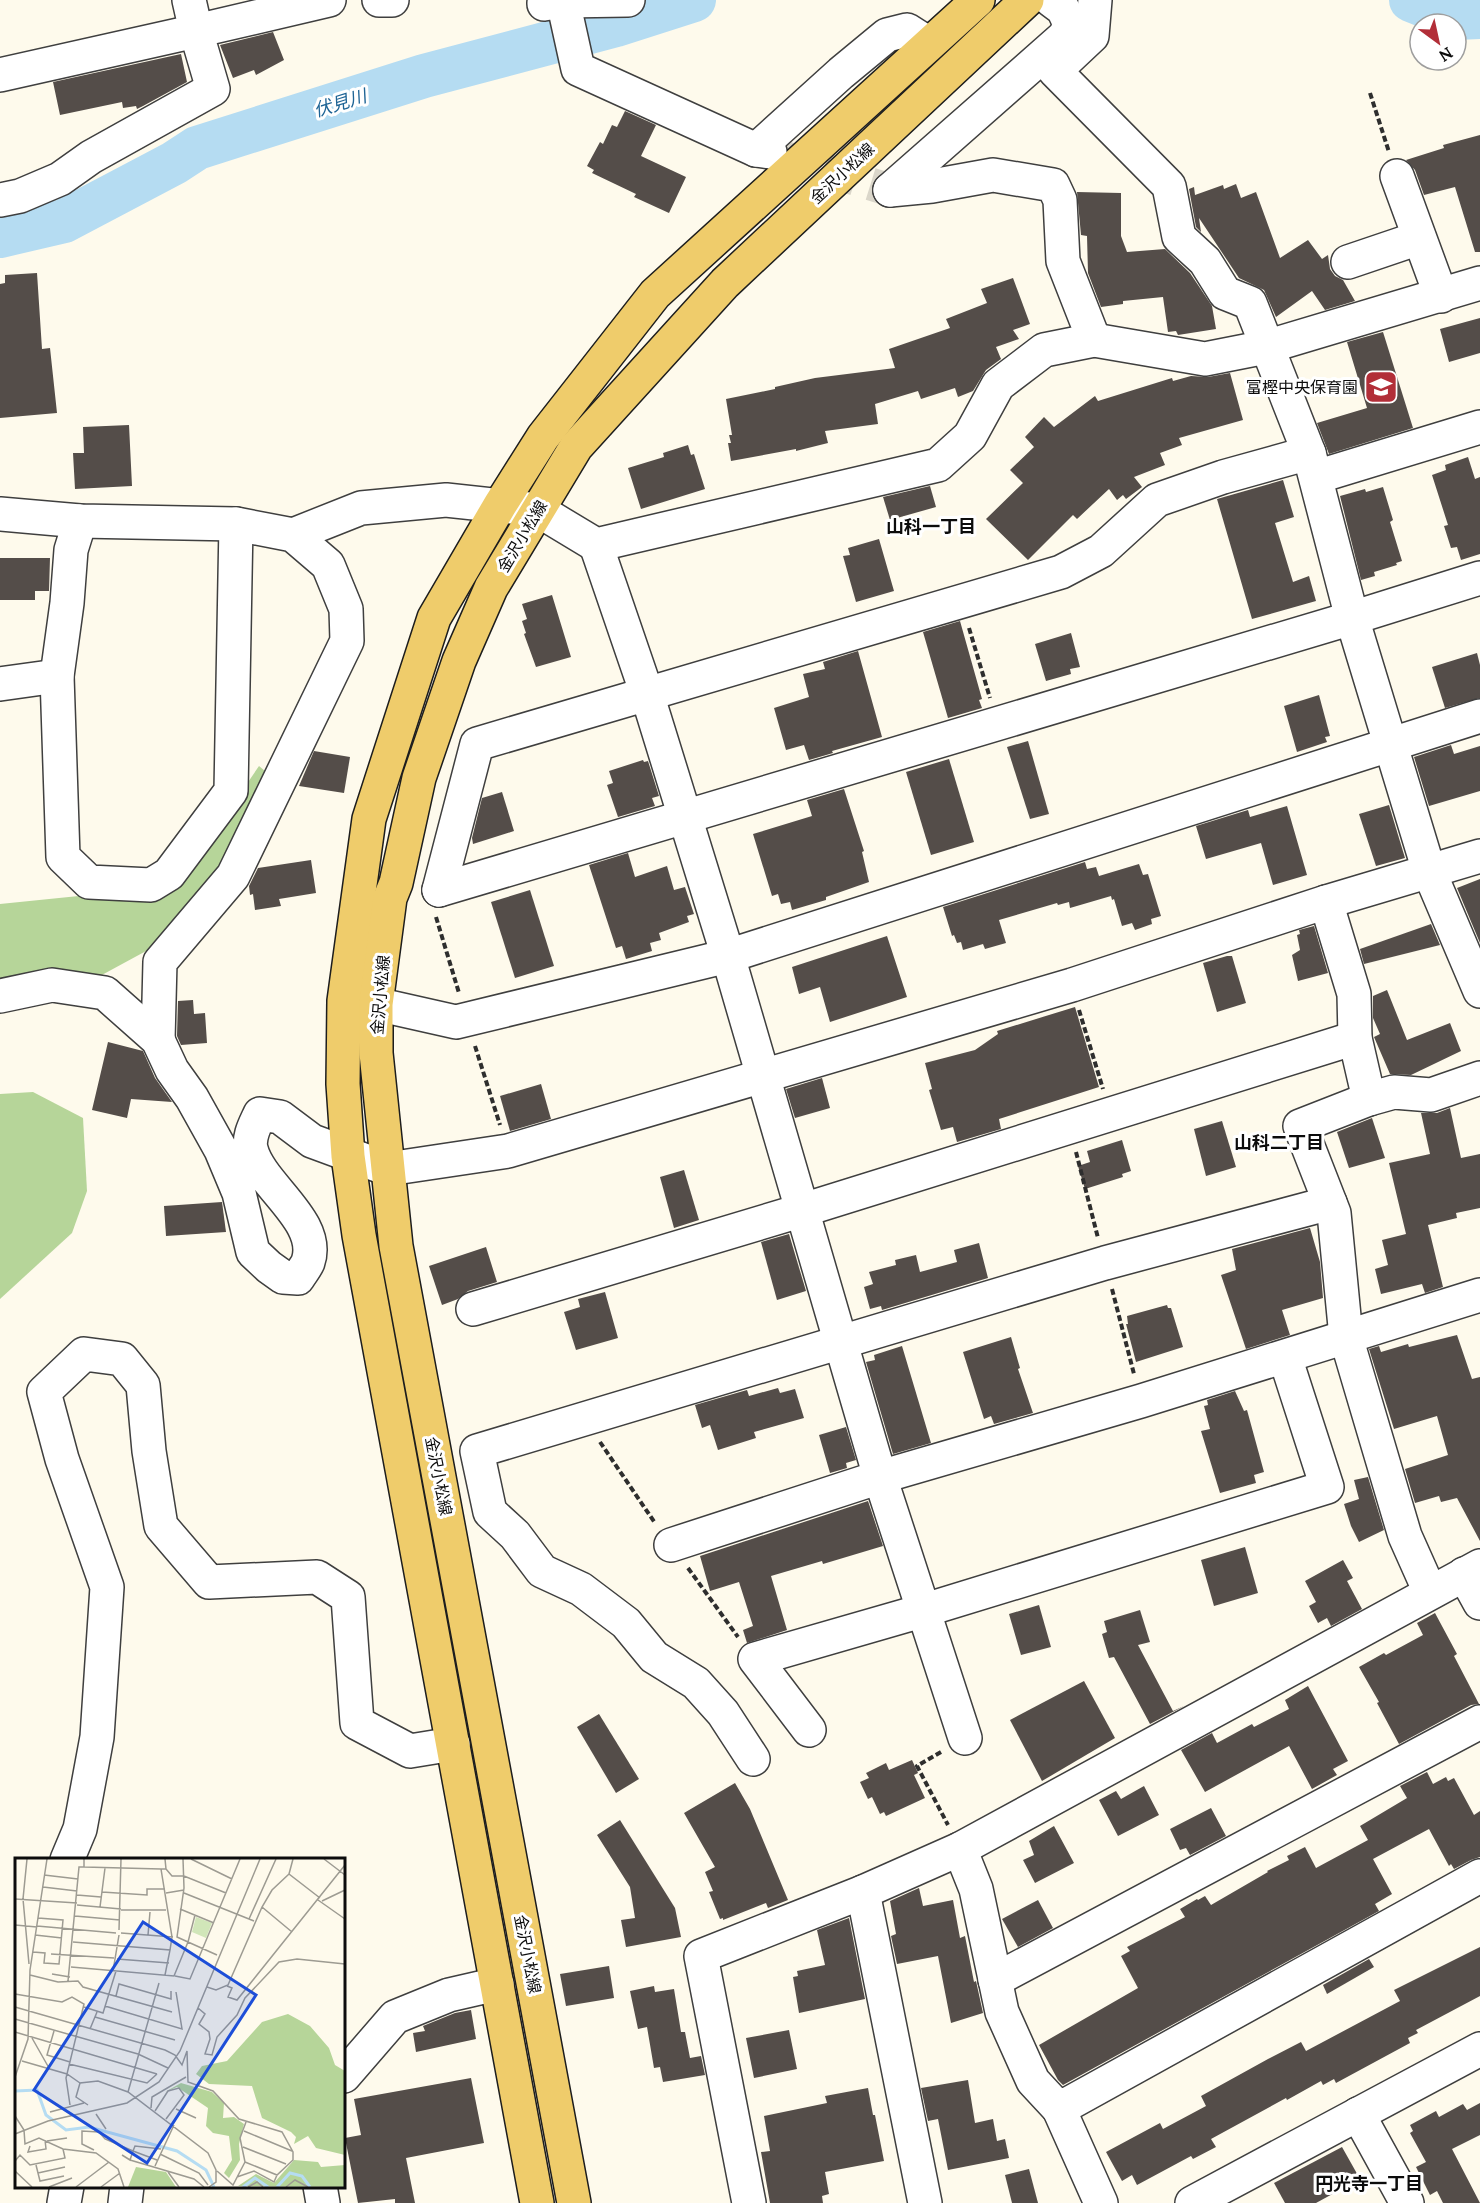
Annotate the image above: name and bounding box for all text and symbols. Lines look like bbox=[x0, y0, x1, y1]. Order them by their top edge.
north arrow bbox=[1408, 12, 1468, 72]
text: N bbox=[1436, 43, 1457, 66]
water label: 伏見川 bbox=[311, 84, 371, 122]
street label: 金沢小松線 bbox=[806, 138, 878, 208]
school or university icon: 富樫中央保育園 bbox=[1363, 369, 1399, 405]
place label: 富樫中央保育園 bbox=[1246, 377, 1358, 397]
street label: 金沢小松線 bbox=[493, 497, 551, 575]
district label: 山科一丁目 bbox=[886, 515, 976, 538]
street label: 金沢小松線 bbox=[367, 954, 393, 1036]
district label: 山科二丁目 bbox=[1234, 1131, 1324, 1154]
street label: 金沢小松線 bbox=[422, 1435, 456, 1517]
inset map bbox=[15, 1858, 345, 2188]
street label: 金沢小松線 bbox=[511, 1913, 545, 1995]
district label: 円光寺一丁目 bbox=[1315, 2172, 1423, 2195]

